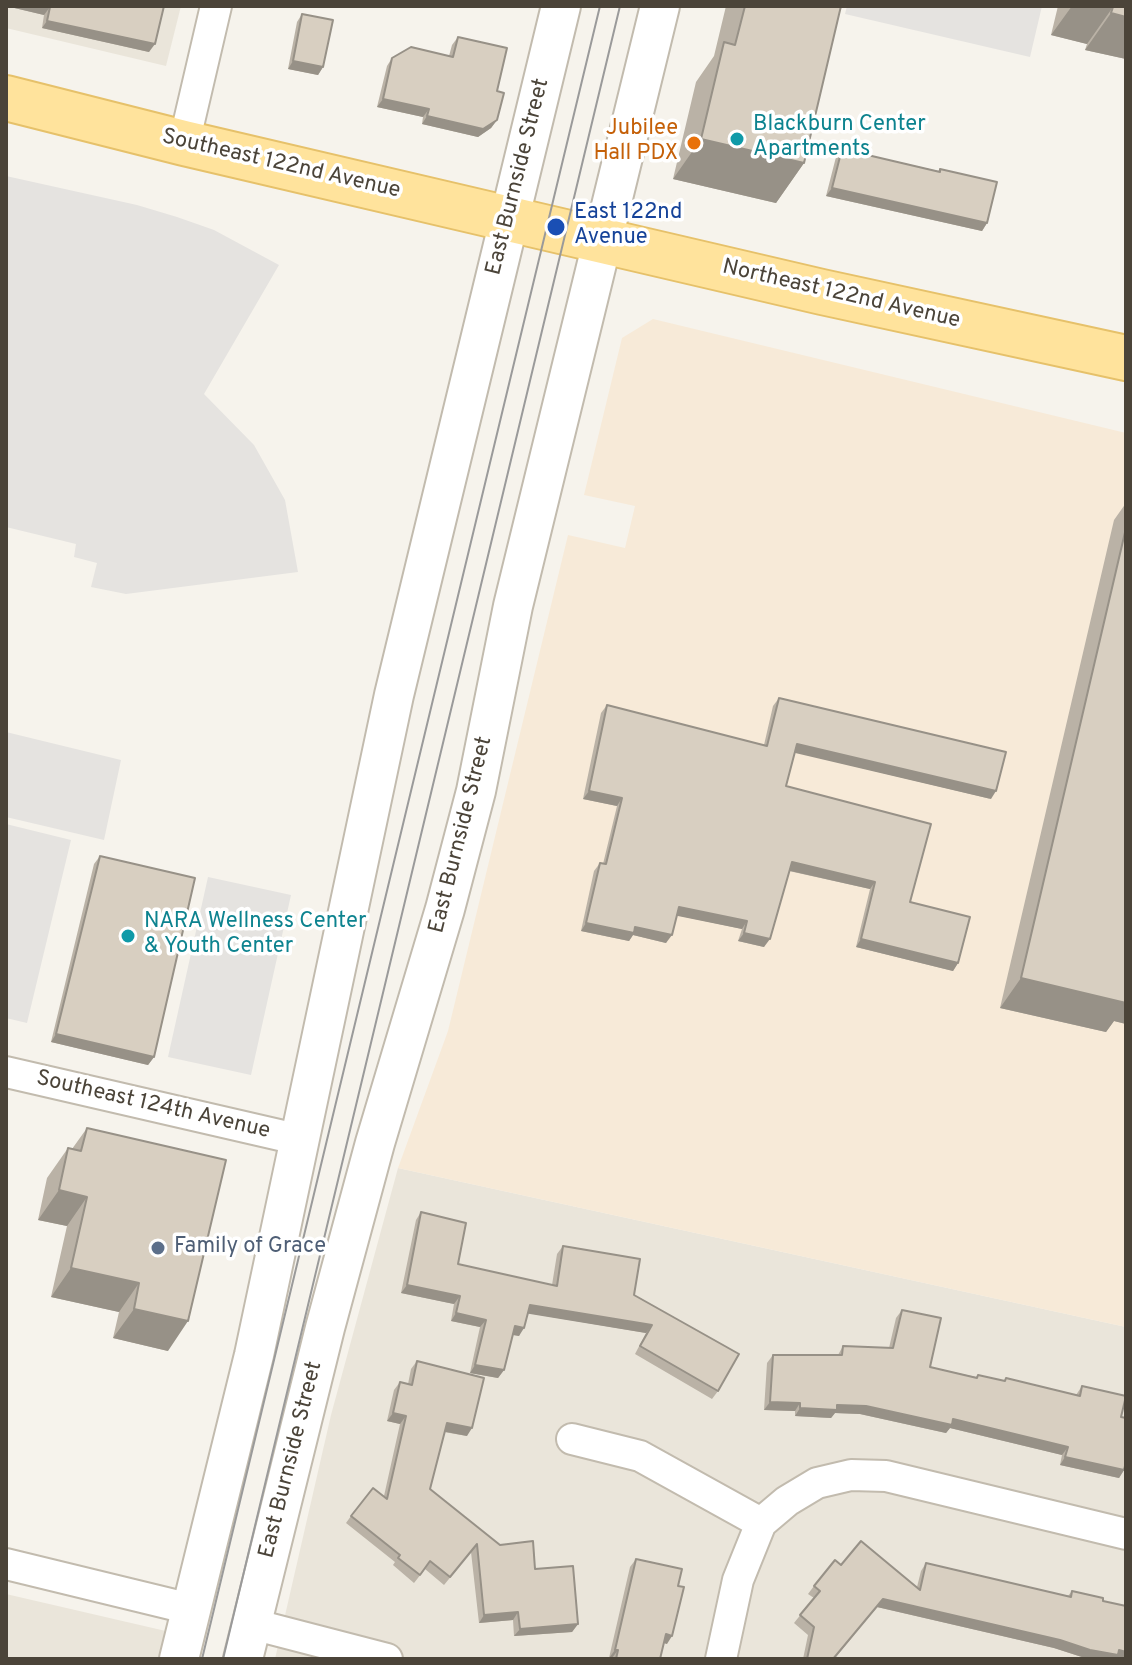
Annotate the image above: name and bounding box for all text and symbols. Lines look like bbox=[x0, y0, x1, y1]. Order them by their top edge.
street label: East Burnside Street bbox=[482, 76, 556, 278]
place label: Blackburn Center Apartments bbox=[753, 113, 926, 164]
place label: Jubilee Hall PDX bbox=[594, 117, 678, 168]
street label: Southeast 122nd Avenue bbox=[159, 125, 403, 205]
marker: Blackburn Center Apartments bbox=[728, 130, 746, 148]
marker: Jubilee Hall PDX bbox=[685, 134, 703, 152]
place label: East 122nd Avenue bbox=[574, 201, 682, 252]
marker: East 122nd Avenue bbox=[545, 216, 567, 238]
street label: Northeast 122nd Avenue bbox=[720, 255, 962, 335]
street label: East Burnside Street bbox=[425, 734, 499, 936]
place label: NARA Wellness Center & Youth Center bbox=[144, 910, 367, 962]
marker: NARA Wellness Center & Youth Center bbox=[119, 927, 137, 945]
street label: Southeast 124th Avenue bbox=[34, 1066, 272, 1146]
place label: Family of Grace bbox=[174, 1235, 326, 1261]
marker: Family of Grace bbox=[149, 1239, 167, 1257]
street label: East Burnside Street bbox=[255, 1359, 329, 1561]

